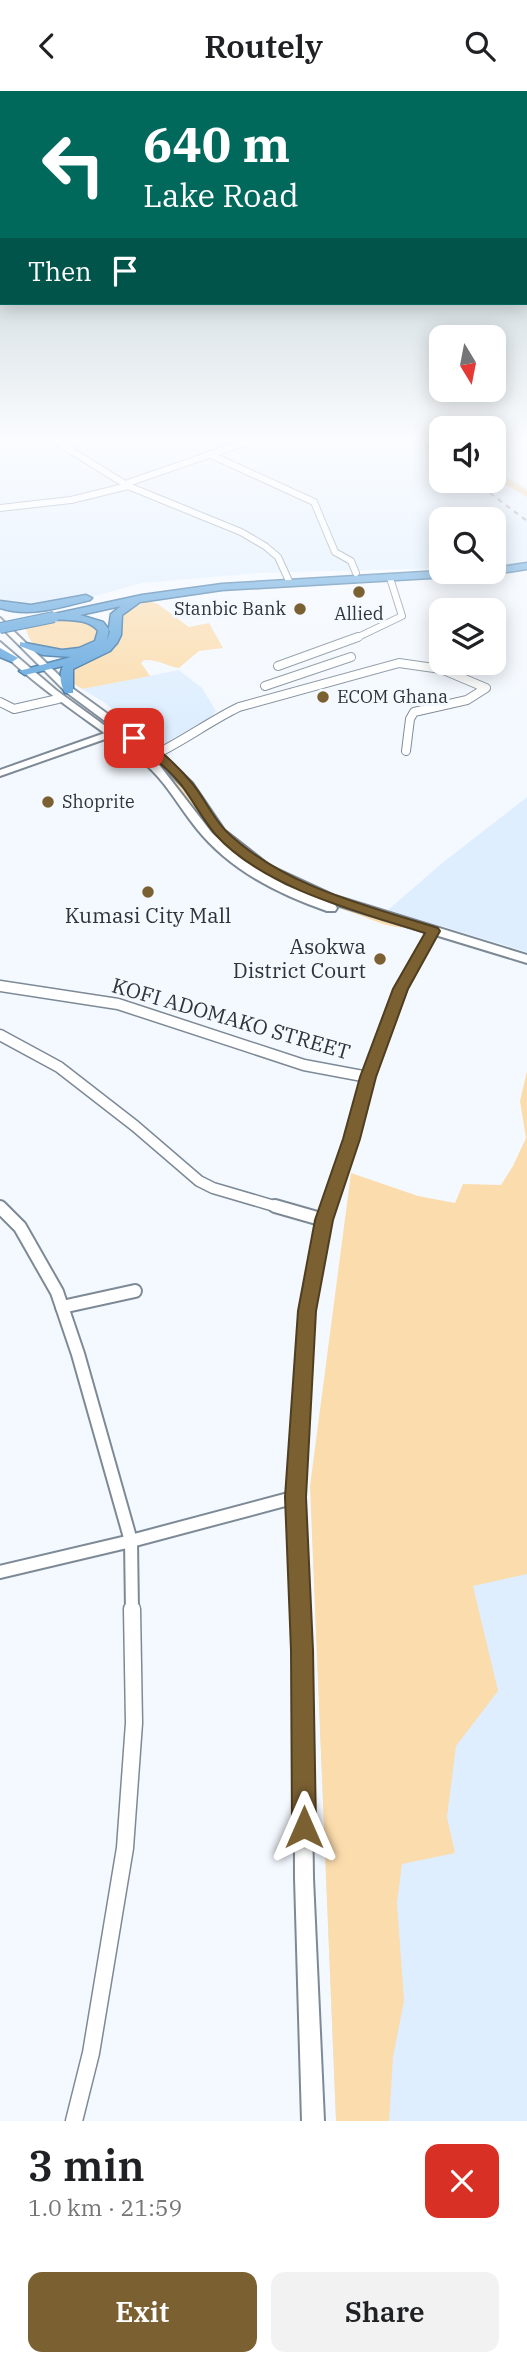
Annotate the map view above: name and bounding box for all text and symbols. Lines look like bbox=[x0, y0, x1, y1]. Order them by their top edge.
text: Routely bbox=[204, 25, 323, 67]
icon: back bbox=[28, 27, 66, 65]
icon: search bbox=[461, 27, 499, 65]
text: 640 m bbox=[143, 112, 290, 175]
icon: left bbox=[28, 119, 119, 210]
text: Lake Road bbox=[143, 174, 299, 216]
icon: arrive bbox=[106, 252, 144, 290]
text: Then bbox=[28, 254, 92, 288]
north arrow bbox=[429, 325, 506, 403]
map controls bbox=[429, 325, 506, 675]
button: sound bbox=[429, 416, 506, 493]
button: search bbox=[429, 507, 506, 584]
marker: Allied bbox=[351, 584, 367, 600]
place label: Stanbic Bank bbox=[174, 597, 286, 620]
button: layers bbox=[429, 598, 506, 675]
marker: Stanbic Bank bbox=[292, 601, 308, 617]
place label: Allied bbox=[334, 602, 384, 625]
place label: ECOM Ghana bbox=[337, 685, 448, 708]
marker: ECOM Ghana bbox=[315, 689, 331, 705]
pin bbox=[104, 708, 164, 768]
icon: arrive bbox=[115, 719, 153, 757]
place label: Shoprite bbox=[62, 790, 135, 813]
marker: Shoprite bbox=[40, 794, 56, 810]
marker: Kumasi City Mall bbox=[140, 884, 156, 900]
place label: Kumasi City Mall bbox=[65, 901, 231, 929]
place label: Asokwa District Court bbox=[233, 932, 366, 984]
marker: Asokwa District Court bbox=[372, 951, 388, 967]
street label: KOFI ADOMAKO STREET bbox=[109, 971, 354, 1065]
position arrow bbox=[267, 1790, 341, 1864]
text: 3 min bbox=[28, 2138, 145, 2193]
button: close bbox=[425, 2144, 499, 2218]
text: 1.0 km · 21:59 bbox=[28, 2192, 182, 2222]
button: Exit bbox=[28, 2272, 257, 2352]
button: Share bbox=[271, 2272, 499, 2352]

